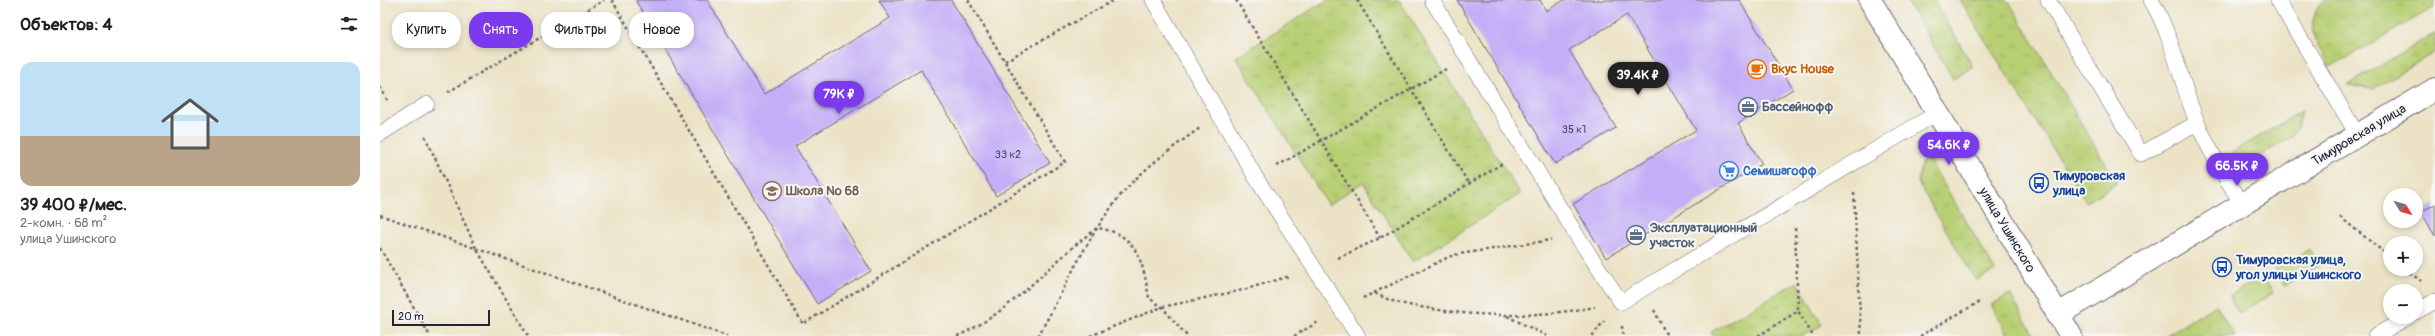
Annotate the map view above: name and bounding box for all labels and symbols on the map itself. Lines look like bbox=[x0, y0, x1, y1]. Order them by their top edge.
cafe icon: Вкус House bbox=[1746, 58, 1768, 80]
place label: Вкус House bbox=[1771, 61, 1835, 77]
pin: 39.4K ₽ bbox=[1601, 62, 1675, 96]
pin: 79K ₽ bbox=[811, 81, 867, 115]
office icon: Бассейнофф bbox=[1737, 96, 1759, 118]
place label: Бассейнофф bbox=[1762, 99, 1834, 115]
street label: Тимуровская улица bbox=[2309, 101, 2409, 169]
house number: 35 к1 bbox=[1562, 123, 1586, 136]
pin: 54.6K ₽ bbox=[1912, 132, 1986, 166]
house number: 33 к2 bbox=[995, 148, 1021, 161]
pin: 66.5K ₽ bbox=[2200, 153, 2274, 187]
supermarket icon: Семишагофф bbox=[1718, 160, 1740, 182]
place label: Семишагофф bbox=[1743, 163, 1817, 179]
place label: Тимуровская улица bbox=[2052, 168, 2125, 199]
bus stop icon: Тимуровская улица bbox=[2028, 172, 2050, 194]
school or university icon: Школа № 68 bbox=[761, 180, 783, 202]
place label: Школа № 68 bbox=[785, 183, 859, 199]
street label: улица Ушинского bbox=[1975, 184, 2039, 275]
north arrow bbox=[2383, 188, 2423, 228]
place label: Эксплуатационный участок bbox=[1649, 220, 1757, 251]
office icon: Эксплуатационный участок bbox=[1625, 224, 1647, 246]
place label: Тимуровская улица, угол улицы Ушинского bbox=[2235, 252, 2361, 283]
bus stop icon: Тимуровская улица, угол улицы Ушинского bbox=[2211, 256, 2233, 278]
scale bar bbox=[392, 308, 490, 327]

